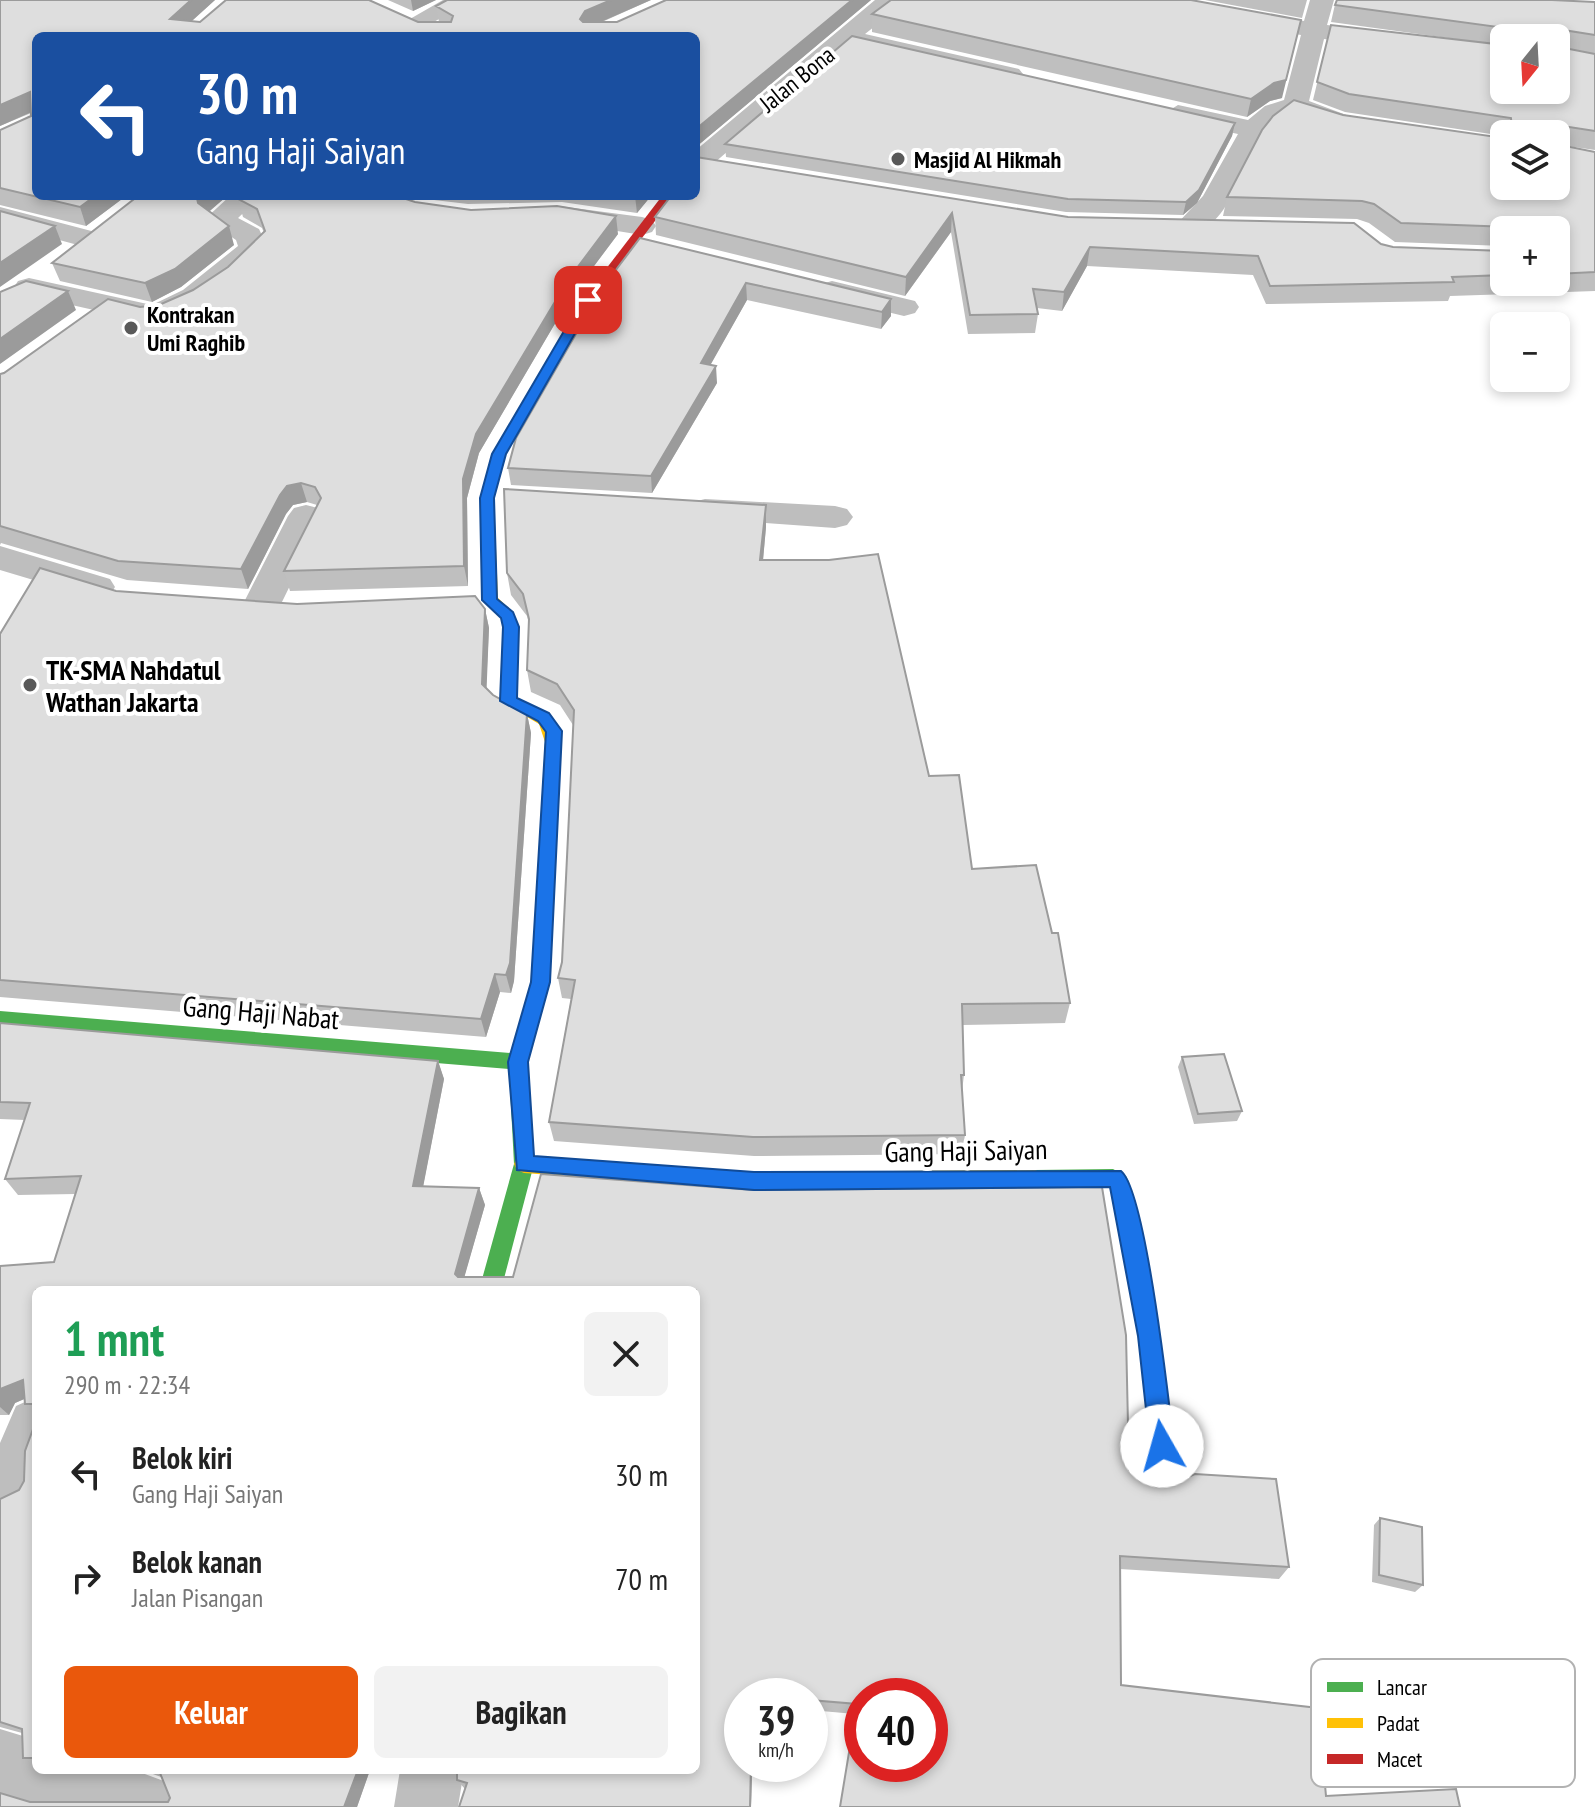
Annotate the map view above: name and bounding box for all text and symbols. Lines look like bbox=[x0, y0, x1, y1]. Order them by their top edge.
north arrow bbox=[1490, 24, 1570, 104]
map controls bbox=[1490, 24, 1570, 392]
street label: Jalan Bona bbox=[752, 39, 841, 119]
text: 30 m bbox=[196, 57, 298, 129]
icon: left bbox=[64, 64, 168, 168]
button: layers bbox=[1490, 120, 1570, 200]
text: Gang Haji Saiyan bbox=[196, 127, 405, 174]
place label: Masjid Al Hikmah bbox=[914, 144, 1061, 175]
marker: Masjid Al Hikmah bbox=[889, 150, 907, 168]
button: + bbox=[1490, 216, 1570, 296]
pin bbox=[554, 266, 622, 334]
icon: arrive bbox=[566, 278, 610, 322]
place label: Kontrakan Umi Raghib bbox=[147, 299, 245, 358]
button: − bbox=[1490, 312, 1570, 392]
marker: Kontrakan Umi Raghib bbox=[122, 319, 140, 337]
place label: TK-SMA Nahdatul Wathan Jakarta bbox=[45, 651, 221, 720]
marker: TK-SMA Nahdatul Wathan Jakarta bbox=[21, 676, 39, 694]
street label: Gang Haji Nabat bbox=[181, 987, 341, 1037]
street label: Gang Haji Saiyan bbox=[884, 1130, 1048, 1170]
text: 1 mnt bbox=[64, 1307, 164, 1369]
button: close bbox=[584, 1312, 668, 1396]
text: 290 m · 22:34 bbox=[64, 1368, 190, 1401]
position arrow bbox=[1120, 1404, 1204, 1488]
text: Belok kiri bbox=[132, 1438, 233, 1477]
icon: left bbox=[64, 1452, 108, 1496]
text: 30 m bbox=[615, 1455, 668, 1494]
text: Gang Haji Saiyan bbox=[132, 1477, 283, 1510]
text: Belok kanan bbox=[132, 1542, 262, 1581]
icon: right bbox=[64, 1556, 108, 1600]
text: 70 m bbox=[615, 1559, 668, 1598]
text: Jalan Pisangan bbox=[132, 1581, 263, 1614]
legend bbox=[1311, 1659, 1575, 1787]
button: Keluar bbox=[64, 1666, 358, 1758]
button: Bagikan bbox=[374, 1666, 668, 1758]
text: Lancar bbox=[1377, 1673, 1427, 1701]
speed limit sign: 40 bbox=[844, 1678, 948, 1782]
text: 39 bbox=[757, 1694, 795, 1746]
text: Padat bbox=[1377, 1709, 1420, 1737]
text: km/h bbox=[758, 1737, 794, 1763]
text: Macet bbox=[1377, 1745, 1422, 1773]

